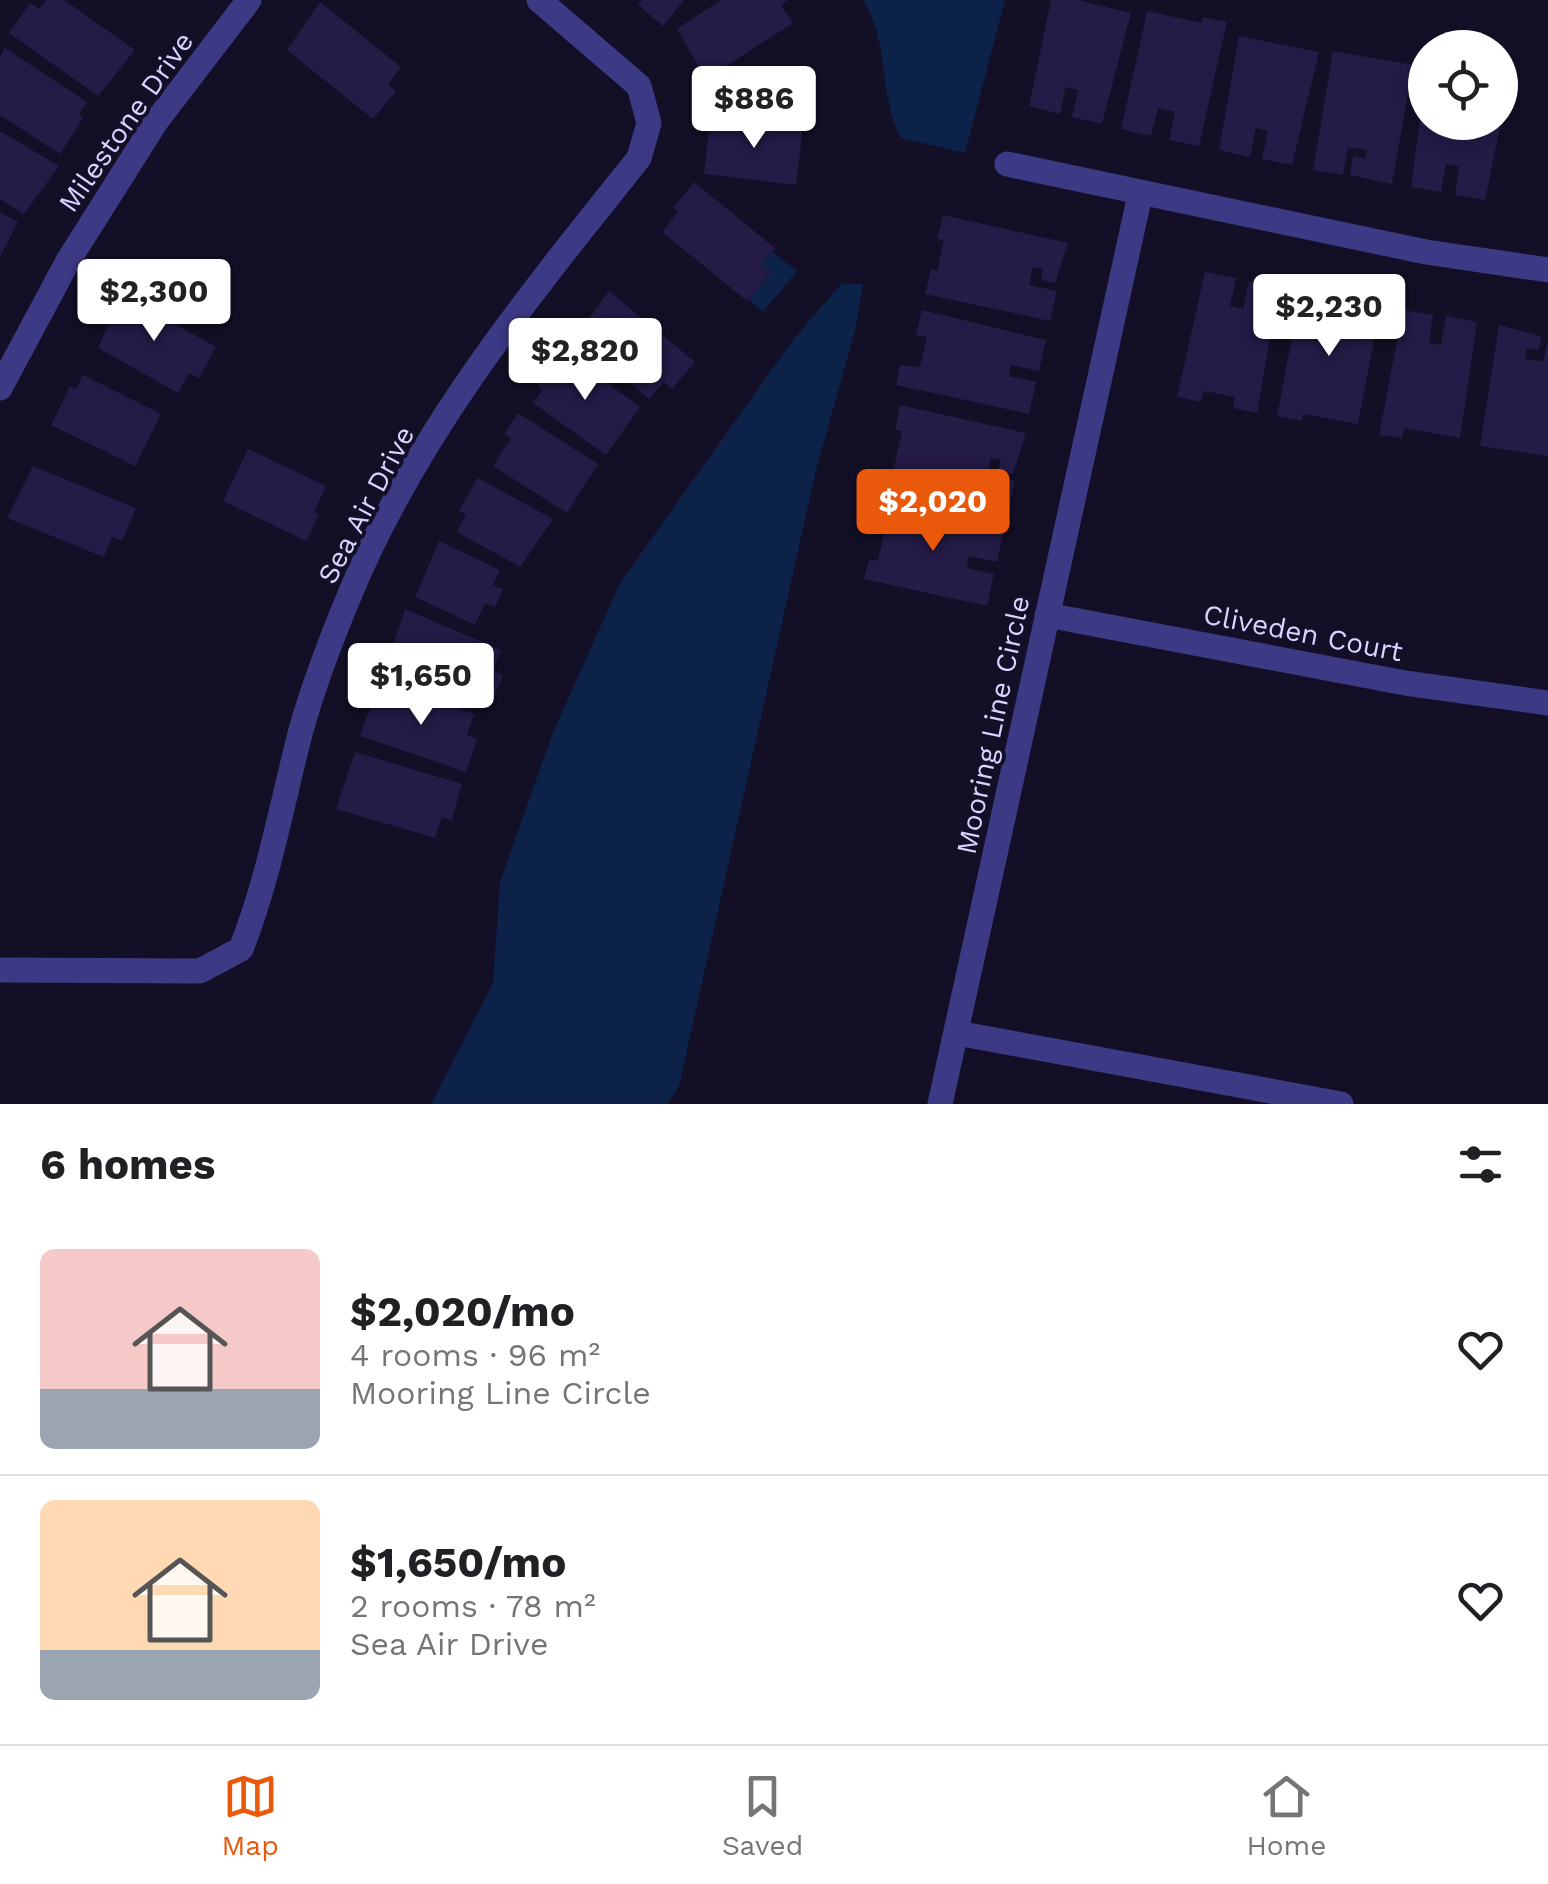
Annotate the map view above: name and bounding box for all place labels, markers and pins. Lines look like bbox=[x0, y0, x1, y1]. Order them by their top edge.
pin: $886 bbox=[695, 66, 813, 151]
pin: $2,300 bbox=[73, 259, 235, 344]
pin: $2,230 bbox=[1248, 274, 1410, 359]
pin: $2,820 bbox=[504, 318, 666, 403]
pin: $2,020 bbox=[852, 469, 1014, 554]
pin: $1,650 bbox=[340, 643, 502, 728]

